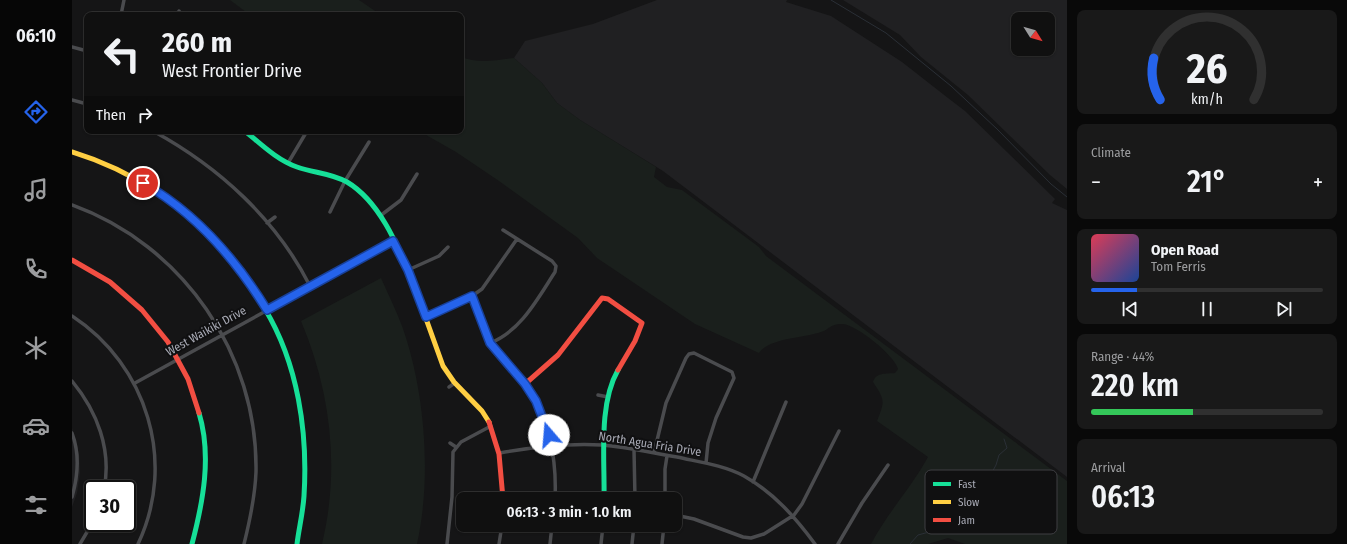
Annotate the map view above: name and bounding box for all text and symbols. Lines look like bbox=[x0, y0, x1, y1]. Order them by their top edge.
north arrow bbox=[1011, 12, 1055, 56]
map controls bbox=[1011, 12, 1055, 56]
text: 06:10 bbox=[16, 25, 56, 47]
text: 260 m bbox=[162, 26, 232, 59]
icon: left bbox=[96, 28, 148, 80]
text: 26 bbox=[1185, 44, 1228, 94]
text: West Frontier Drive bbox=[162, 60, 302, 82]
text: km/h bbox=[1191, 91, 1223, 108]
icon: directions bbox=[22, 98, 50, 126]
icon: right bbox=[134, 104, 156, 126]
text: Then bbox=[96, 106, 126, 124]
text: Climate bbox=[1091, 145, 1131, 160]
text: 21° bbox=[1187, 164, 1227, 200]
pin bbox=[126, 166, 160, 200]
text: − bbox=[1091, 169, 1101, 196]
text: + bbox=[1313, 169, 1323, 196]
icon: arrive bbox=[132, 172, 154, 194]
icon: music bbox=[22, 176, 50, 204]
text: Open Road bbox=[1151, 241, 1219, 259]
icon: phone bbox=[22, 255, 50, 283]
text: Tom Ferris bbox=[1151, 259, 1206, 274]
icon: previous bbox=[1119, 298, 1141, 320]
icon: pause bbox=[1196, 298, 1218, 320]
icon: next bbox=[1273, 298, 1295, 320]
street label: West Waikiki Drive bbox=[163, 303, 249, 359]
icon: climate bbox=[22, 334, 50, 362]
text: Range · 44% bbox=[1091, 349, 1154, 364]
text: 220 km bbox=[1091, 368, 1179, 404]
icon: car bbox=[22, 412, 50, 440]
position arrow bbox=[528, 414, 570, 456]
street label: North Agua Fria Drive bbox=[598, 429, 702, 459]
text: Arrival bbox=[1091, 460, 1125, 475]
legend bbox=[925, 470, 1057, 534]
text: Fast bbox=[958, 478, 976, 491]
text: 06:13 bbox=[1091, 479, 1155, 515]
speed limit sign: 30 bbox=[84, 480, 136, 532]
icon: filters bbox=[22, 491, 50, 519]
text: Slow bbox=[958, 496, 979, 509]
text: 06:13 · 3 min · 1.0 km bbox=[507, 503, 631, 521]
text: Jam bbox=[958, 514, 975, 527]

